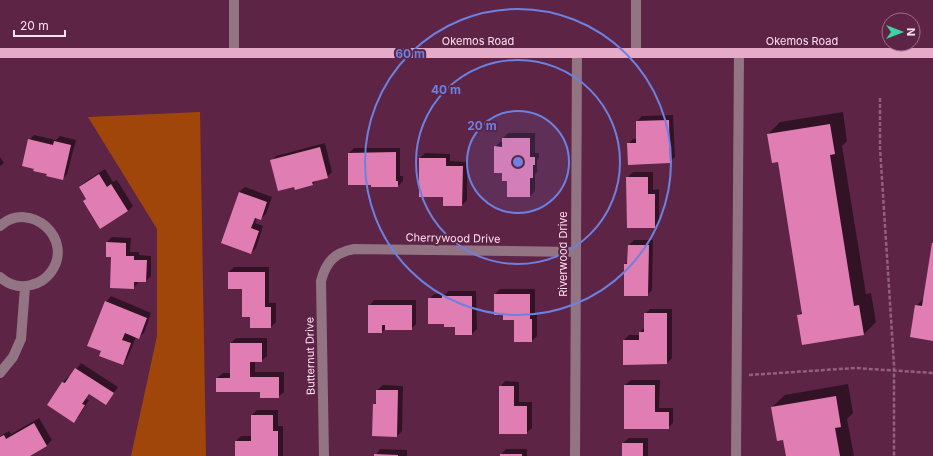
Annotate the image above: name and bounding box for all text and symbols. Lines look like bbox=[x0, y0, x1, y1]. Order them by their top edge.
scale bar bbox=[14, 12, 65, 38]
north arrow bbox=[881, 12, 921, 52]
text: 20 m bbox=[20, 18, 49, 33]
text: N bbox=[904, 28, 918, 36]
street label: Okemos Road bbox=[442, 34, 514, 48]
street label: Okemos Road bbox=[766, 34, 838, 48]
text: 60 m bbox=[395, 46, 425, 61]
text: 40 m bbox=[431, 82, 461, 97]
text: 20 m bbox=[467, 118, 497, 133]
centre of rings bbox=[511, 155, 525, 169]
street label: Riverwood Drive bbox=[556, 211, 570, 297]
street label: Cherrywood Drive bbox=[405, 230, 501, 246]
street label: Butternut Drive bbox=[302, 317, 318, 395]

